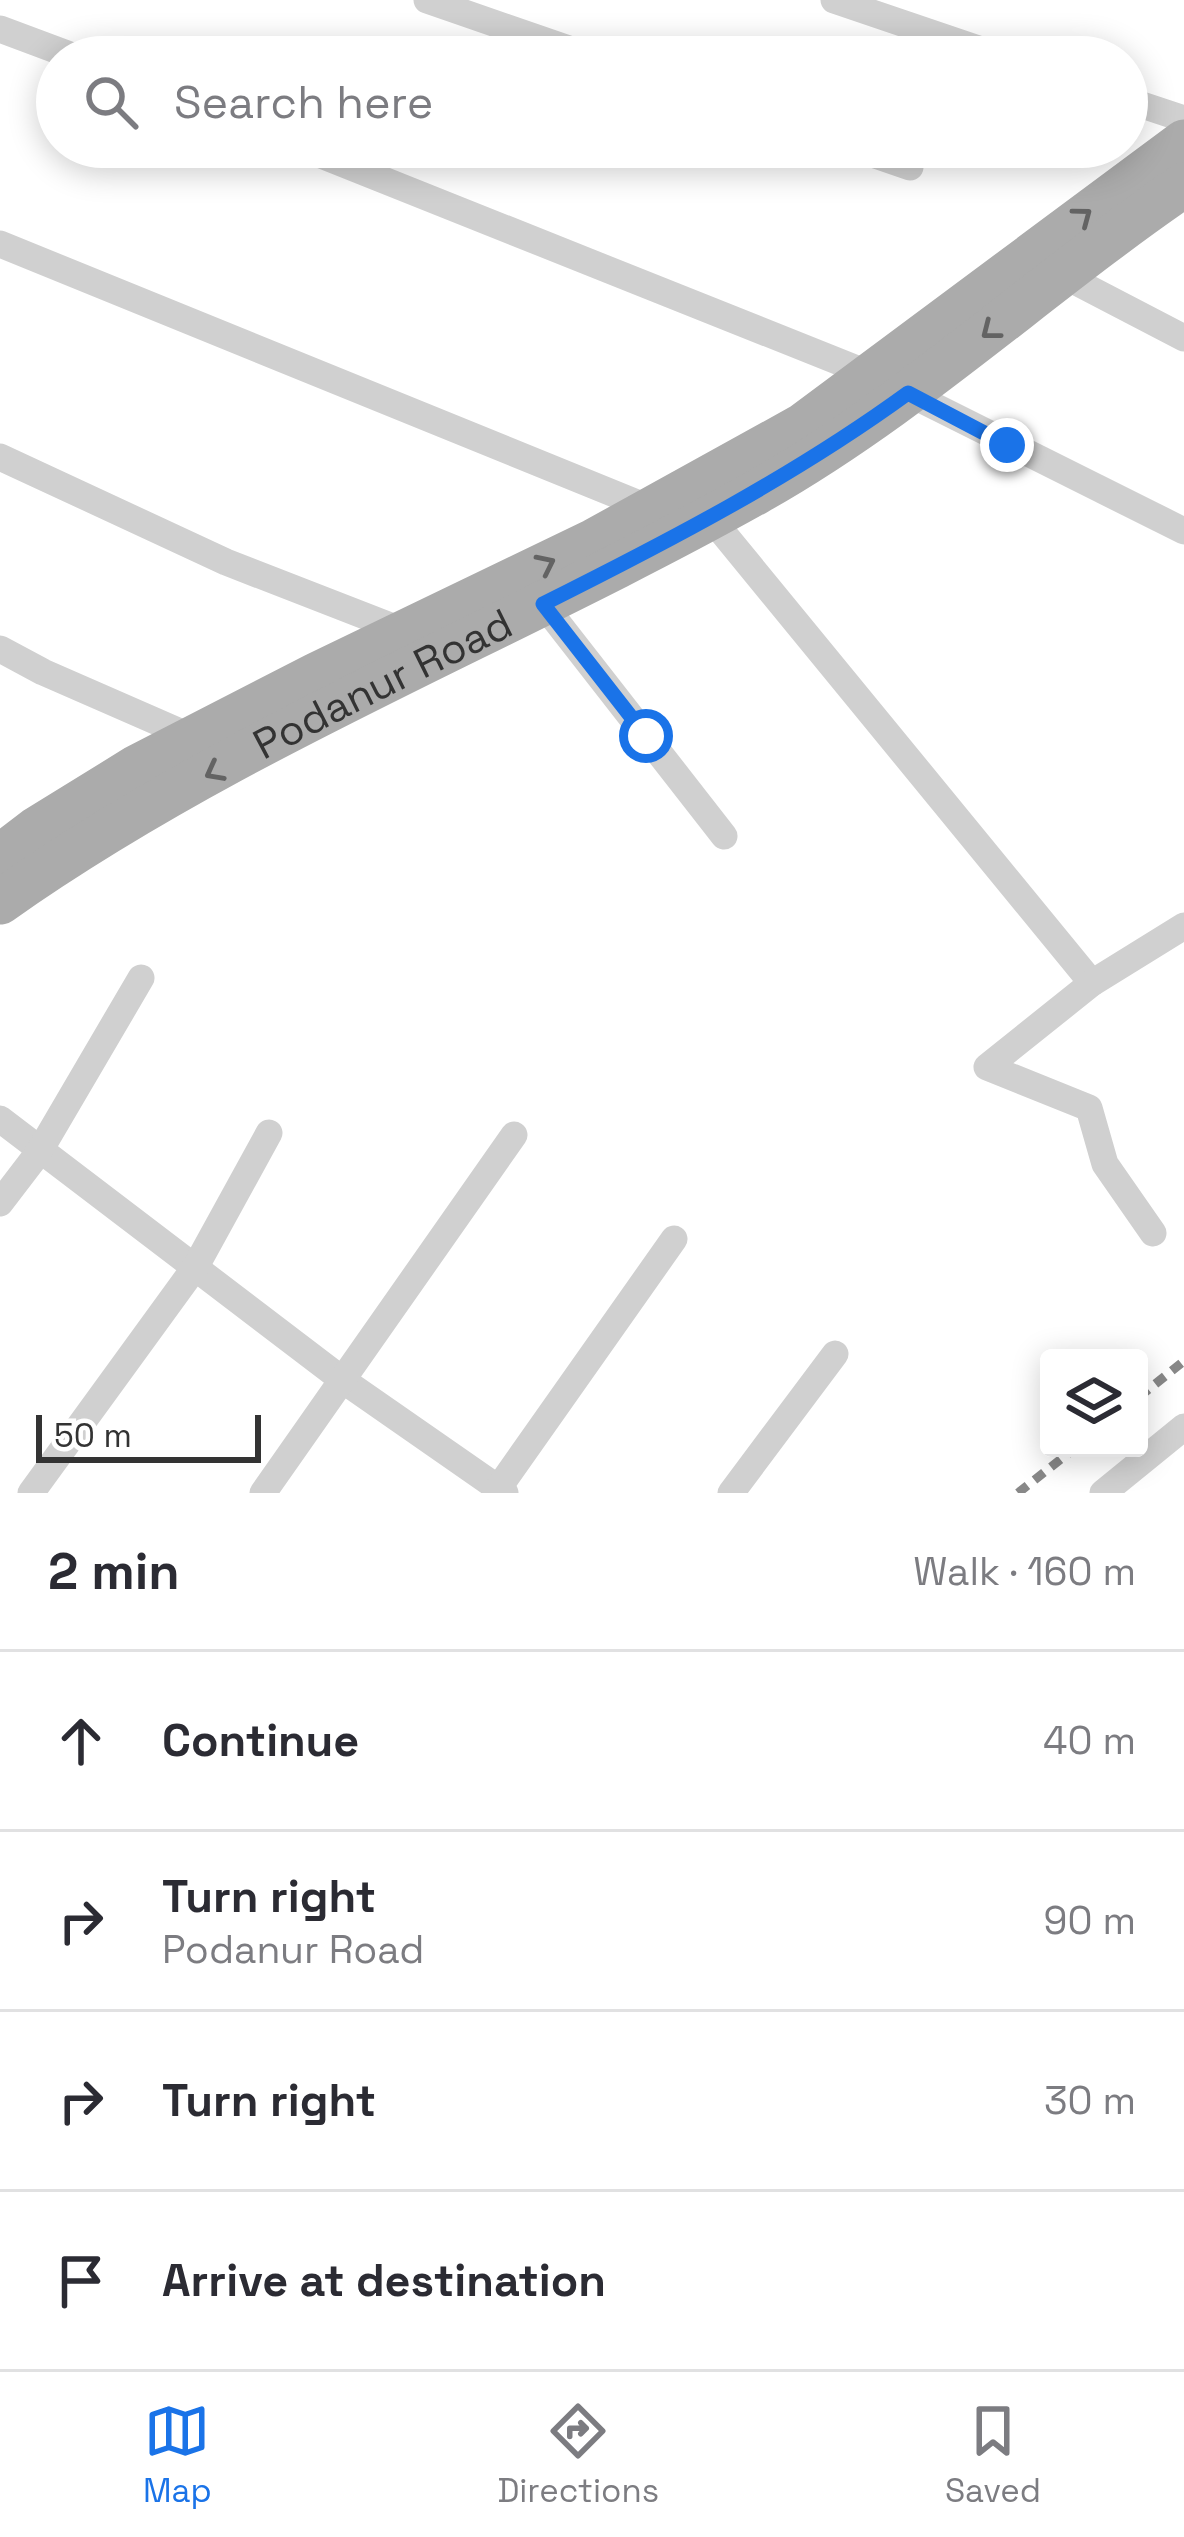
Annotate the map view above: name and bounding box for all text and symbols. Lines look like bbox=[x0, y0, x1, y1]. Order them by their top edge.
search box bbox=[36, 36, 1148, 168]
icon: search bbox=[78, 69, 144, 135]
text: Search here bbox=[174, 74, 433, 131]
one-way arrow bbox=[1070, 209, 1092, 230]
one-way arrow bbox=[981, 317, 1003, 339]
route end bbox=[980, 418, 1034, 472]
one-way arrow bbox=[534, 555, 555, 578]
street label: Podanur Road bbox=[244, 596, 521, 771]
route start bbox=[619, 709, 673, 763]
one-way arrow bbox=[206, 758, 227, 781]
map controls bbox=[1040, 1349, 1148, 1457]
button: layers bbox=[1040, 1349, 1148, 1457]
scale bar bbox=[36, 1409, 261, 1462]
text: 50 m bbox=[54, 1415, 132, 1457]
text: 2 min bbox=[48, 1539, 180, 1604]
text: Walk · 160 m bbox=[913, 1547, 1136, 1596]
icon: ahead bbox=[48, 1708, 114, 1774]
text: Continue bbox=[162, 1712, 359, 1769]
text: 40 m bbox=[1043, 1716, 1136, 1765]
text: Turn right bbox=[162, 1868, 376, 1925]
icon: right bbox=[48, 1888, 114, 1954]
text: 90 m bbox=[1044, 1896, 1136, 1945]
text: Podanur Road bbox=[162, 1925, 424, 1974]
icon: right bbox=[48, 2068, 114, 2134]
text: Turn right bbox=[162, 2072, 376, 2129]
text: 30 m bbox=[1044, 2076, 1136, 2125]
icon: arrive bbox=[48, 2248, 114, 2314]
text: Arrive at destination bbox=[162, 2252, 606, 2309]
tab: Map bbox=[143, 2398, 212, 2512]
tab: Directions bbox=[497, 2398, 659, 2512]
tab: Saved bbox=[945, 2398, 1041, 2512]

